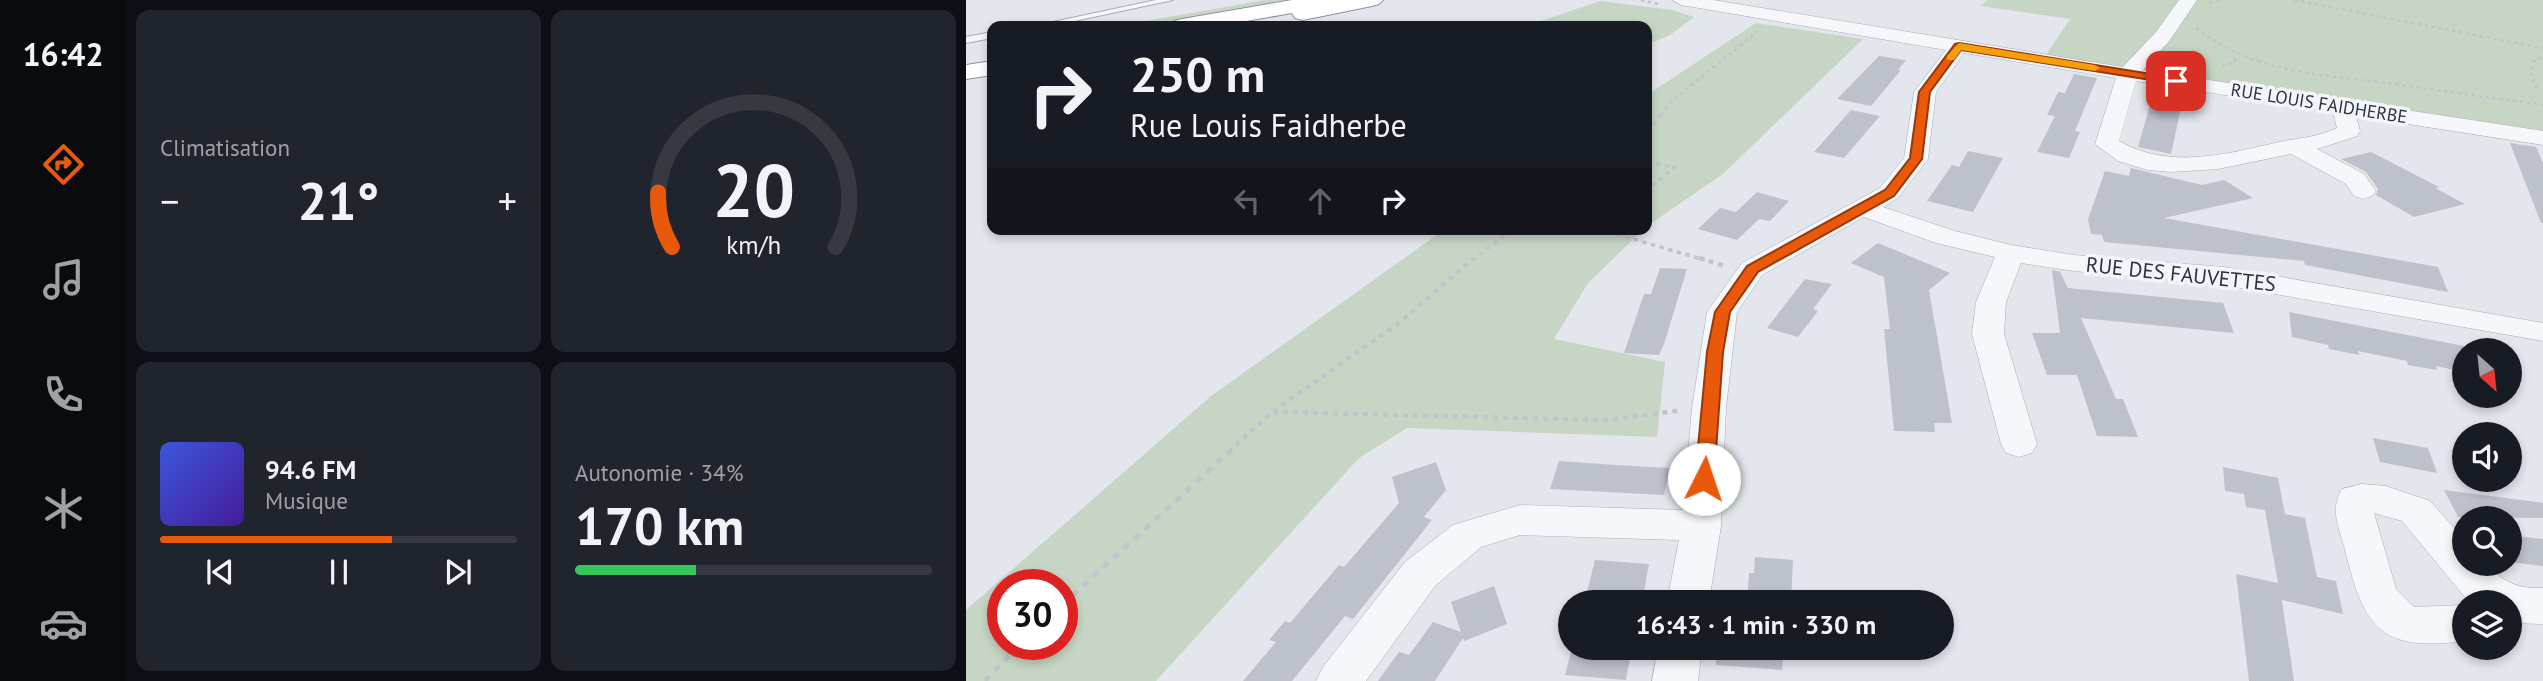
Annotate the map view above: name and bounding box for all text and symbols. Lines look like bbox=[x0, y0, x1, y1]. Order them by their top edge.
text: 16:42 bbox=[22, 33, 104, 75]
text: 250 m bbox=[1130, 42, 1265, 106]
icon: right bbox=[1015, 49, 1106, 140]
pin bbox=[2146, 51, 2206, 111]
icon: arrive bbox=[2157, 62, 2195, 100]
street label: RUE LOUIS FAIDHERBE bbox=[2229, 78, 2409, 128]
text: Rue Louis Faidherbe bbox=[1130, 104, 1407, 146]
text: Climatisation bbox=[160, 133, 290, 162]
icon: directions bbox=[39, 140, 88, 189]
text: 20 bbox=[712, 143, 795, 237]
text: 21° bbox=[298, 167, 379, 234]
text: − bbox=[160, 176, 179, 225]
text: + bbox=[498, 176, 517, 225]
icon: left bbox=[1228, 182, 1266, 220]
icon: ahead bbox=[1301, 182, 1339, 220]
icon: right bbox=[1374, 182, 1412, 220]
text: km/h bbox=[726, 229, 781, 261]
street label: RUE DES FAUVETTES bbox=[2085, 251, 2277, 297]
icon: music bbox=[39, 255, 88, 304]
north arrow bbox=[2452, 338, 2522, 408]
map controls bbox=[2452, 338, 2522, 660]
icon: phone bbox=[39, 370, 88, 419]
button: sound bbox=[2452, 422, 2522, 492]
position arrow bbox=[1667, 442, 1741, 516]
text: 94.6 FM bbox=[265, 453, 356, 486]
text: Autonomie · 34% bbox=[575, 458, 743, 487]
icon: climate bbox=[39, 484, 88, 533]
text: Musique bbox=[265, 486, 348, 515]
text: 170 km bbox=[575, 492, 744, 559]
button: search bbox=[2452, 506, 2522, 576]
icon: previous bbox=[201, 553, 239, 591]
icon: pause bbox=[320, 553, 358, 591]
icon: next bbox=[439, 553, 477, 591]
speed limit sign: 30 bbox=[987, 569, 1078, 660]
button: layers bbox=[2452, 590, 2522, 660]
icon: car bbox=[39, 599, 88, 648]
text: 16:43 · 1 min · 330 m bbox=[1636, 608, 1876, 641]

